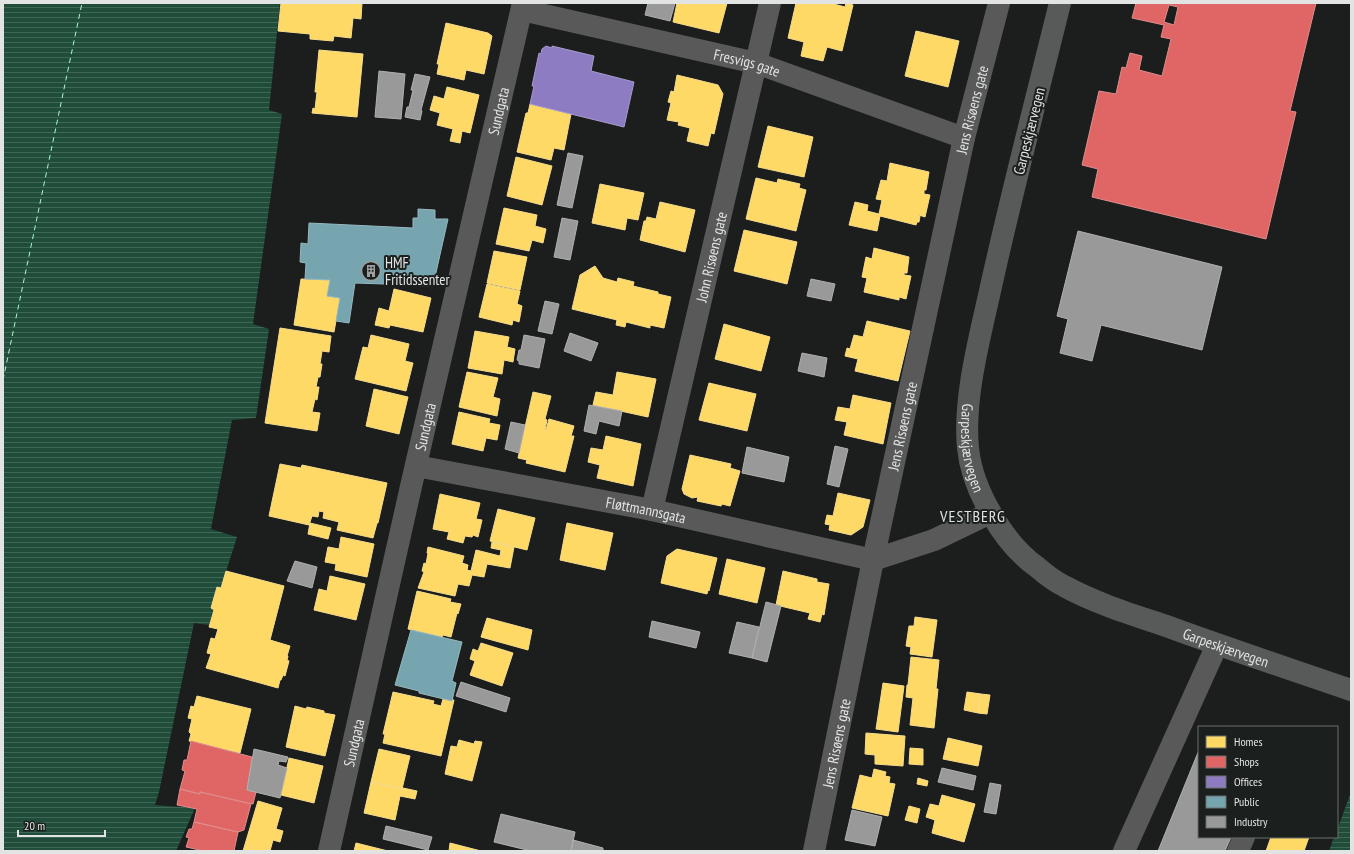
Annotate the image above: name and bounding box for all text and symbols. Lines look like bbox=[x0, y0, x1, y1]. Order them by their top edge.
street label: Fresvigs gate bbox=[712, 44, 783, 80]
street label: Jens Risøens gate bbox=[951, 63, 992, 157]
street label: Sundgata bbox=[483, 85, 513, 137]
street label: Garpeskjærvegen bbox=[1009, 85, 1049, 177]
street label: John Risøens gate bbox=[691, 210, 731, 305]
place label: HMF Fritidssenter bbox=[385, 253, 451, 289]
building icon: HMF Fritidssenter bbox=[360, 260, 382, 282]
street label: Jens Risøens gate bbox=[883, 380, 921, 473]
street label: Sundgata bbox=[410, 401, 440, 453]
street label: Garpeskjærvegen bbox=[958, 403, 989, 495]
street label: Fløttmannsgata bbox=[604, 492, 688, 527]
district label: VESTBERG bbox=[939, 506, 1006, 526]
street label: Garpeskjærvegen bbox=[1181, 623, 1271, 671]
street label: Jens Risøens gate bbox=[817, 697, 854, 790]
street label: Sundgata bbox=[339, 717, 368, 769]
legend bbox=[1198, 726, 1338, 838]
text: Homes bbox=[1234, 734, 1262, 749]
text: Shops bbox=[1234, 754, 1259, 769]
text: Offices bbox=[1234, 774, 1262, 789]
text: Public bbox=[1234, 794, 1260, 809]
scale bar bbox=[18, 812, 105, 838]
text: Industry bbox=[1234, 814, 1268, 829]
text: 20 m bbox=[24, 818, 45, 833]

